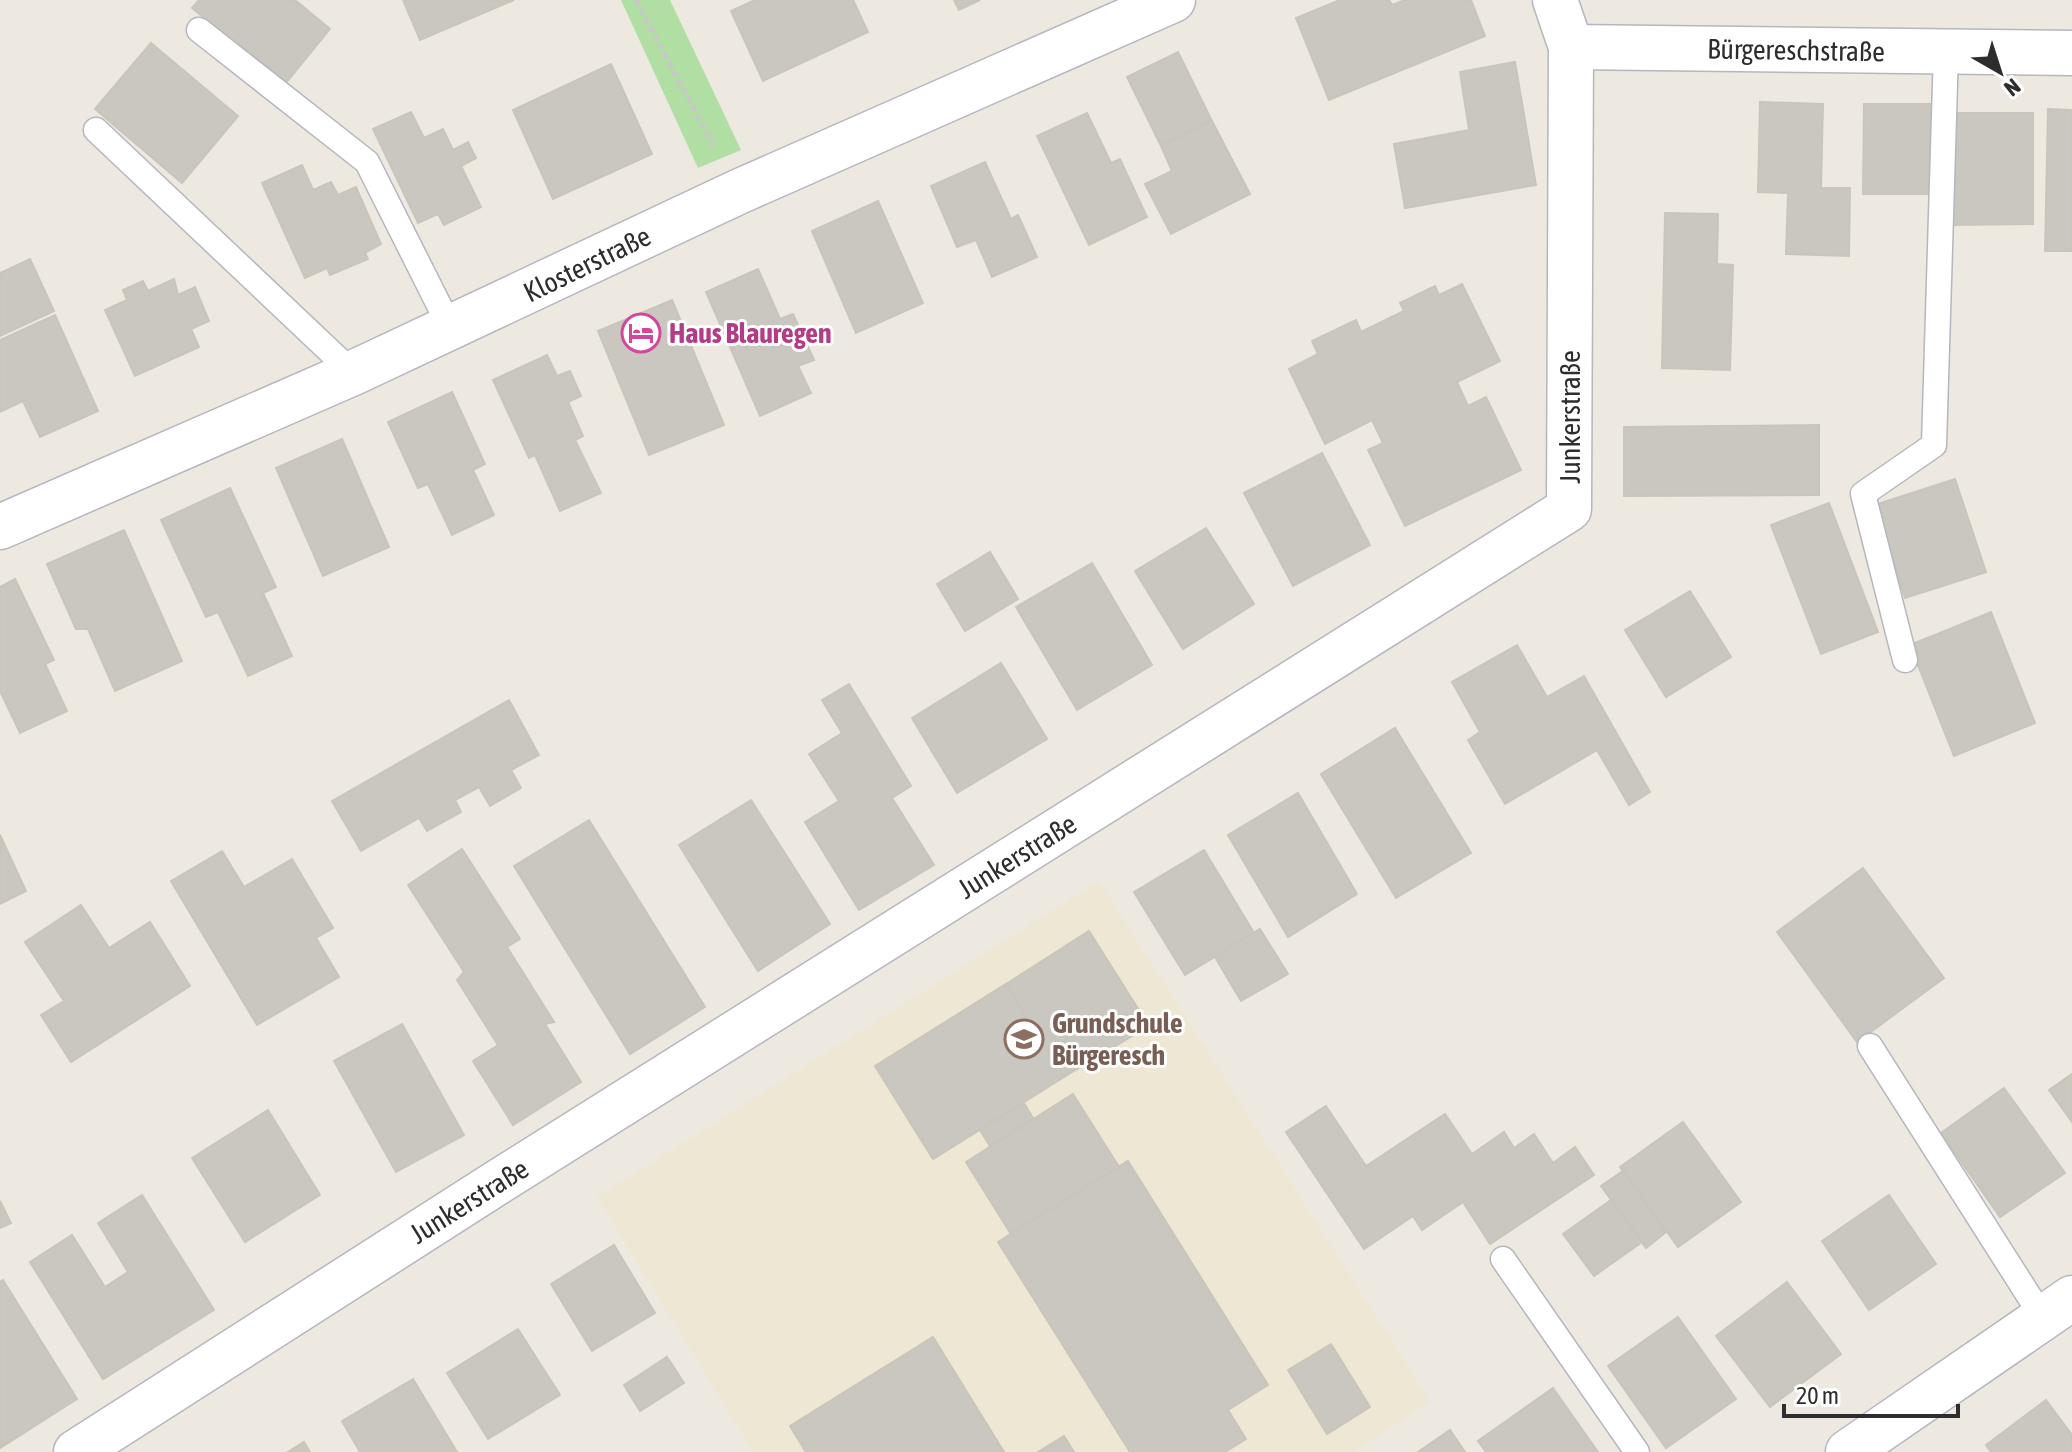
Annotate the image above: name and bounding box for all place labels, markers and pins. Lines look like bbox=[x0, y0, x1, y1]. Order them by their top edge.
hotel icon: Haus Blauregen bbox=[620, 312, 662, 354]
place label: Haus Blauregen bbox=[669, 317, 832, 349]
place label: Grundschule Bürgeresch bbox=[1052, 1007, 1183, 1071]
school or university icon: Grundschule Bürgeresch bbox=[1003, 1018, 1045, 1060]

